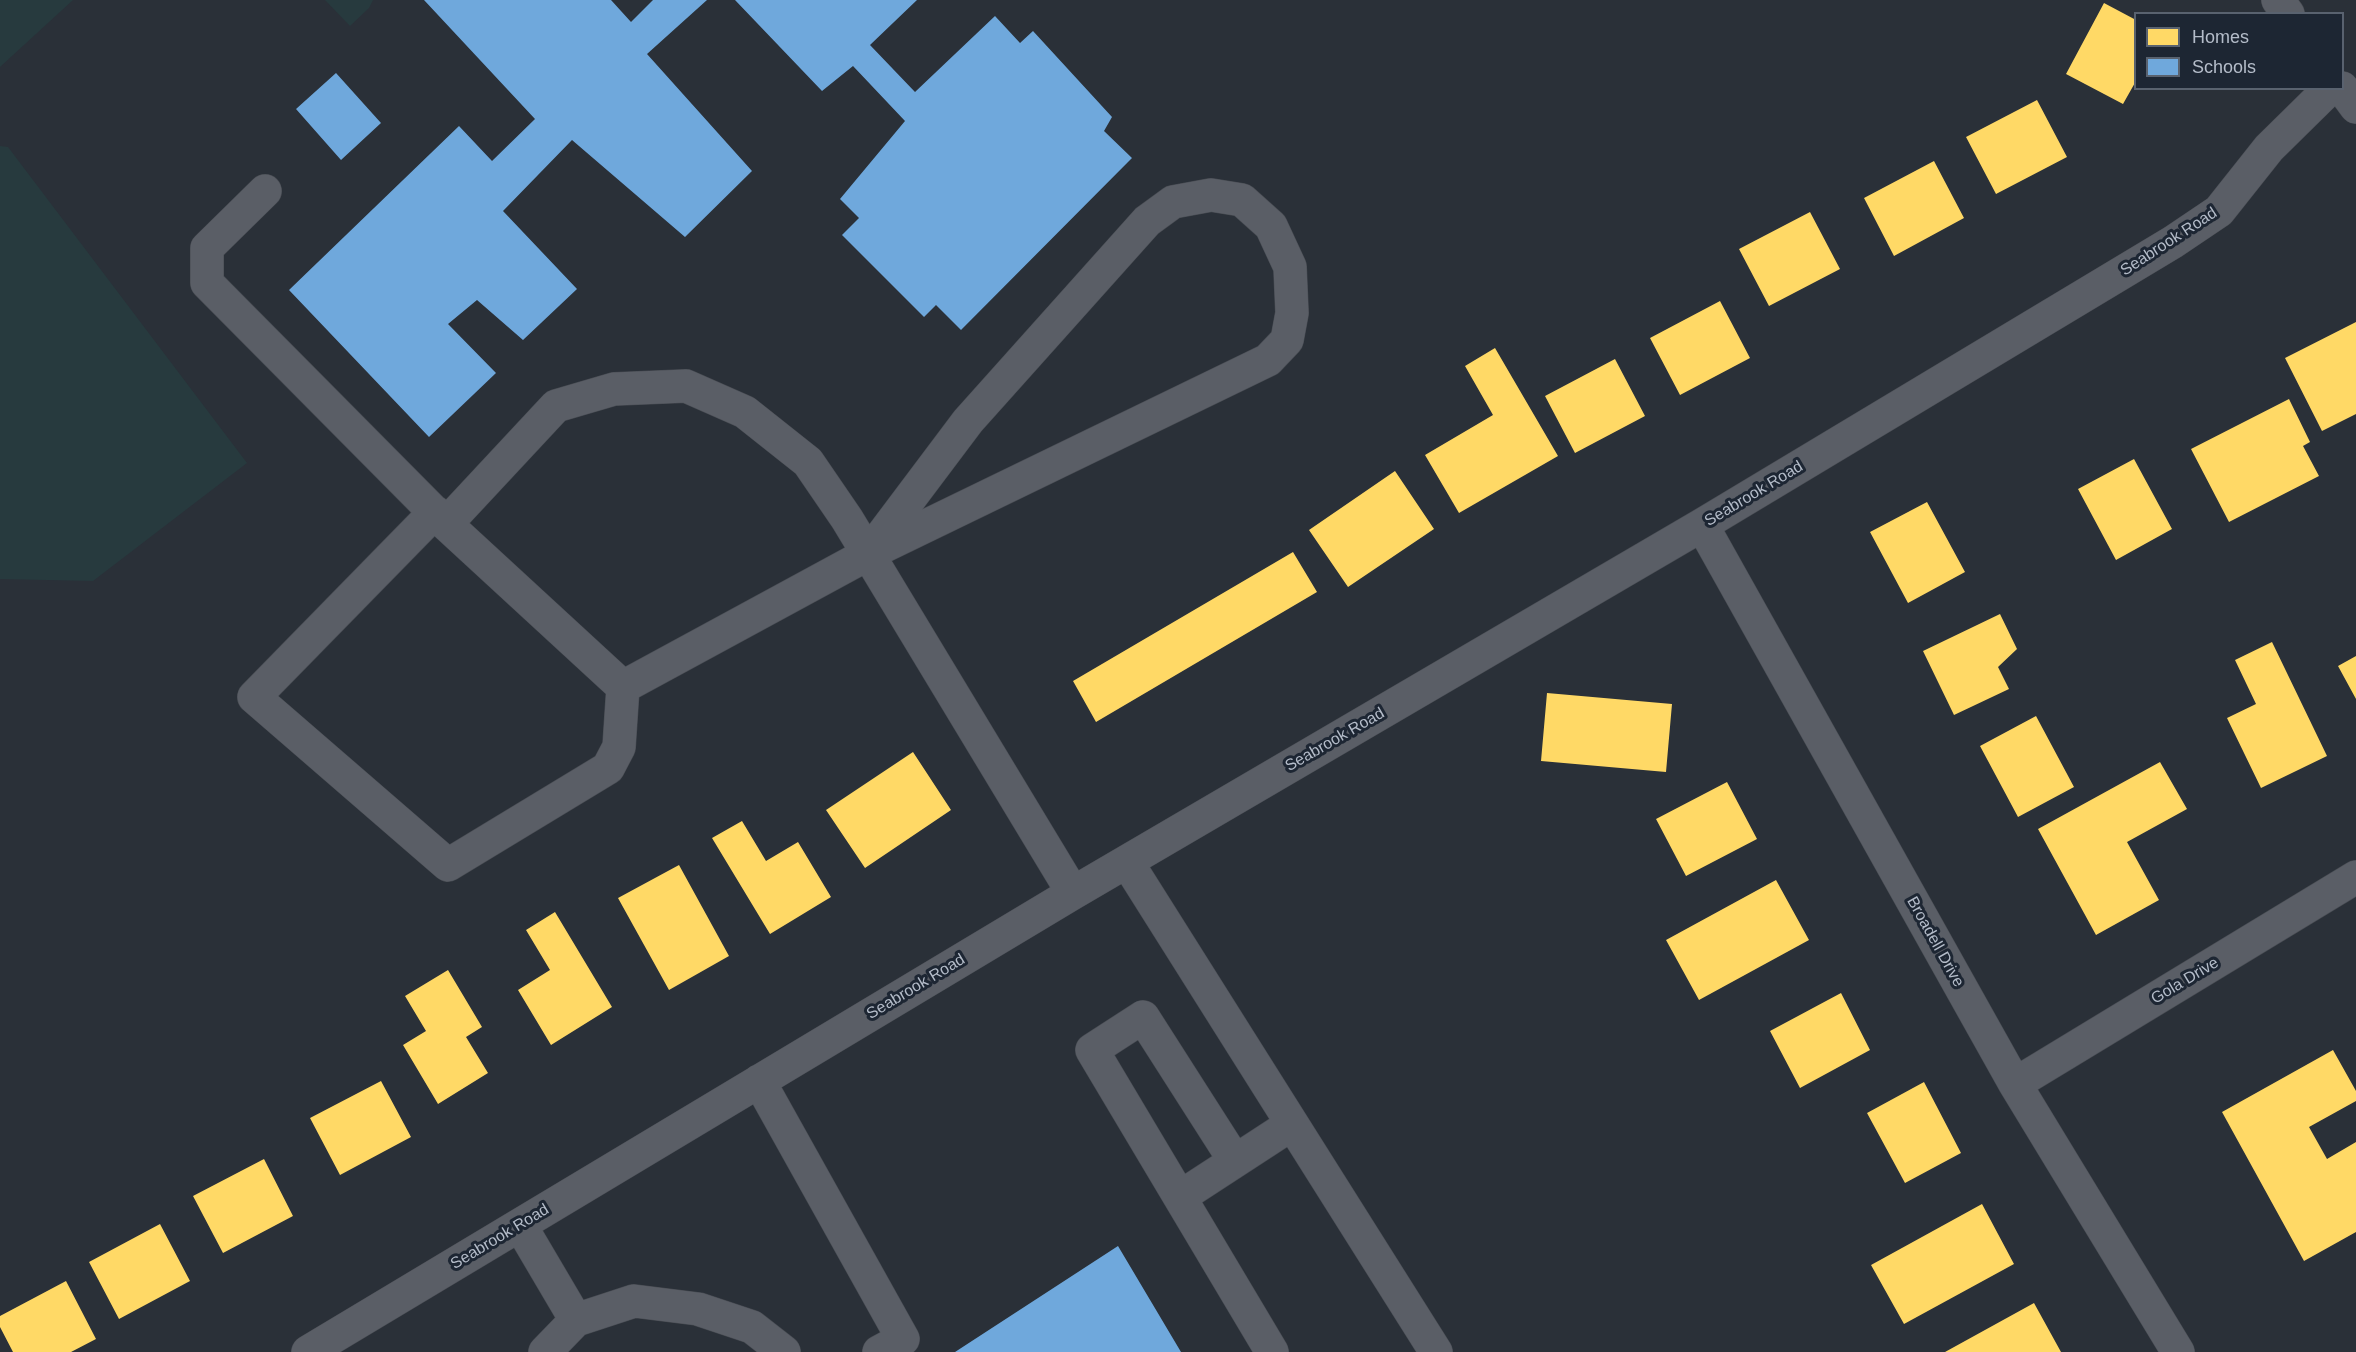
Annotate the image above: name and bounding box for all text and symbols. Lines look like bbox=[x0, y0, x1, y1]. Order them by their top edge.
legend bbox=[2134, 12, 2344, 90]
text: Homes bbox=[2192, 27, 2249, 47]
text: Schools bbox=[2192, 57, 2256, 77]
street label: Seabrook Road bbox=[2117, 204, 2221, 280]
street label: Seabrook Road bbox=[1701, 457, 1807, 531]
street label: Seabrook Road bbox=[1282, 704, 1388, 776]
street label: Broadell Drive bbox=[1902, 893, 1968, 991]
street label: Seabrook Road bbox=[863, 950, 969, 1024]
street label: Gola Drive bbox=[2148, 953, 2222, 1009]
street label: Seabrook Road bbox=[447, 1200, 553, 1274]

